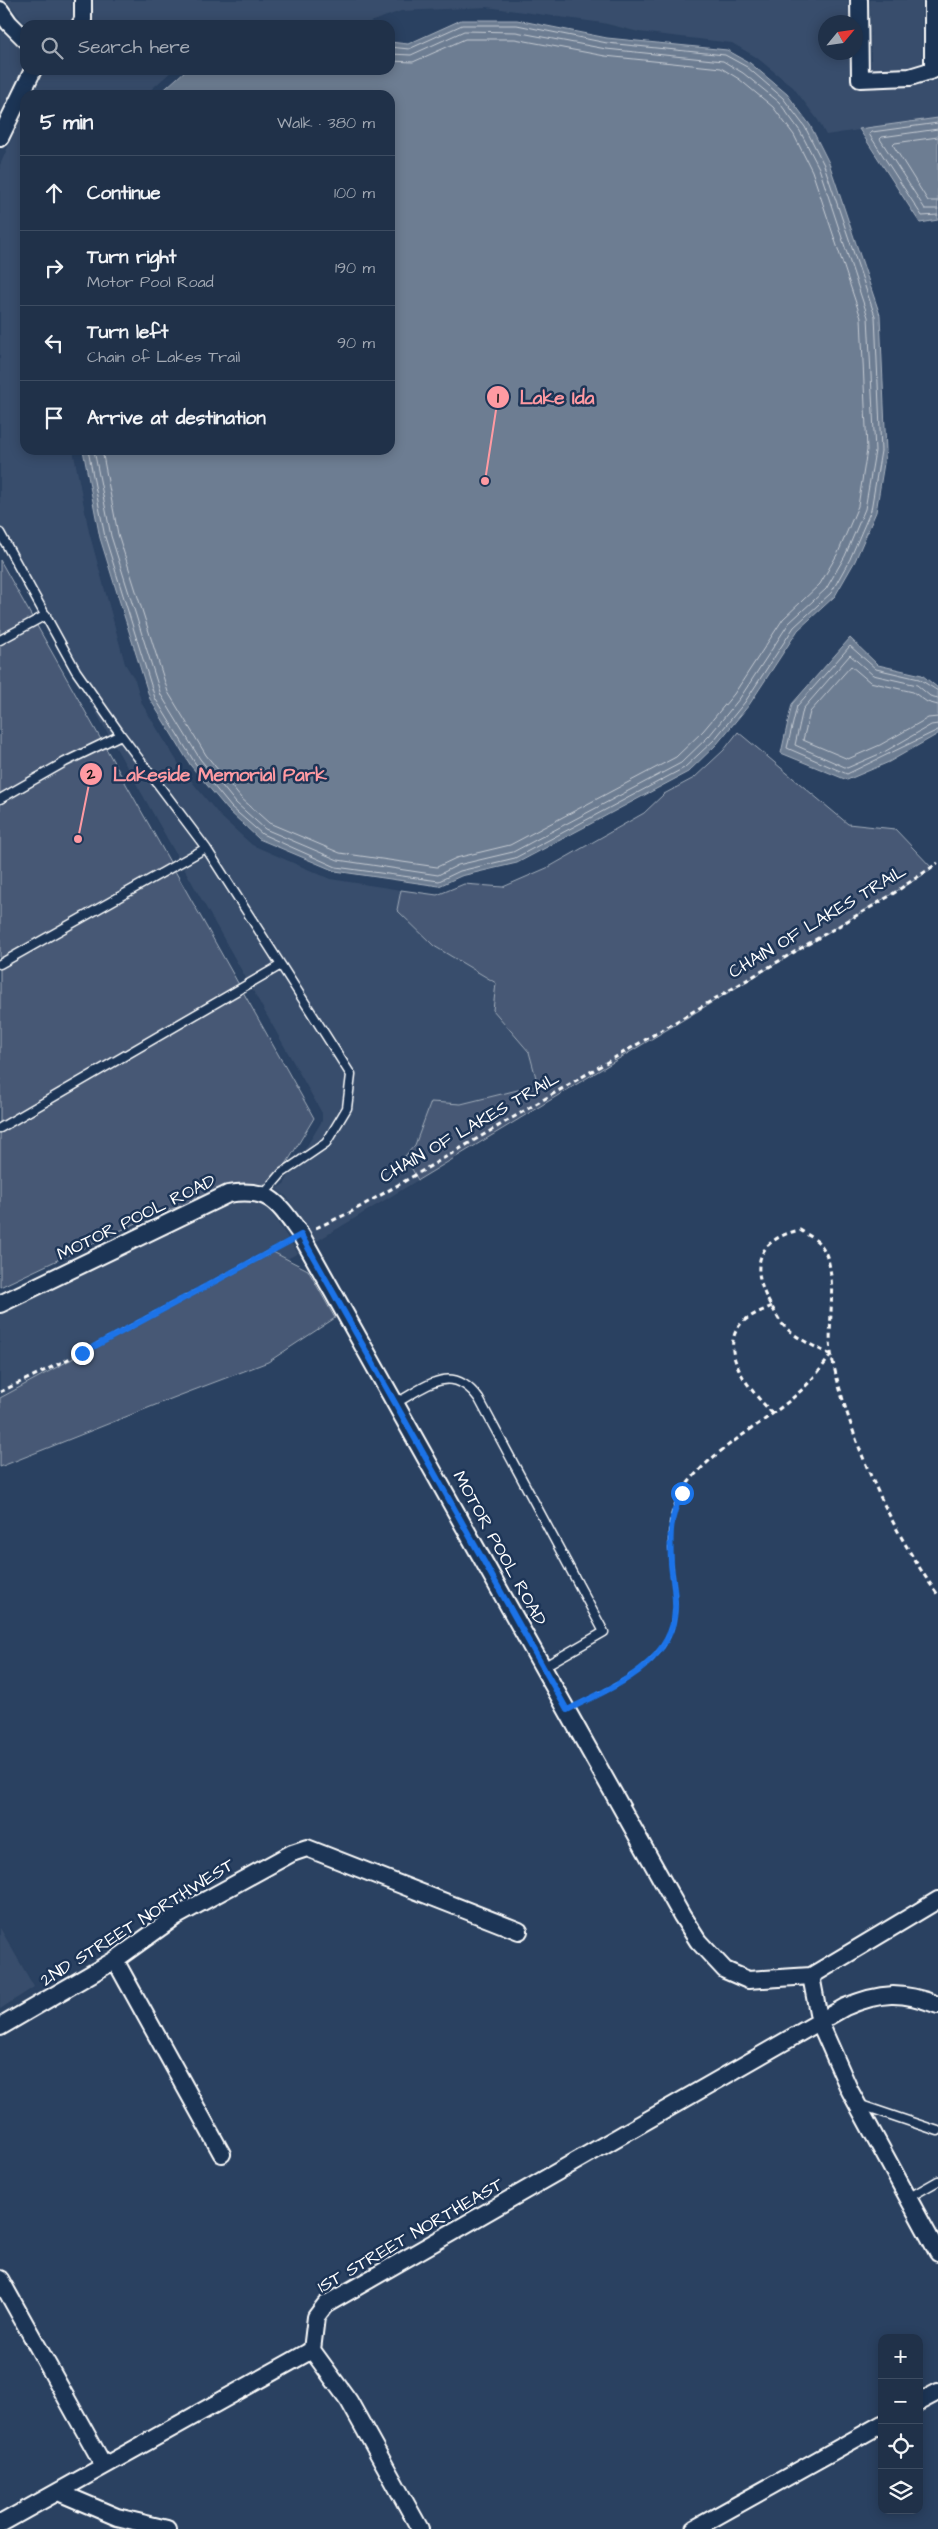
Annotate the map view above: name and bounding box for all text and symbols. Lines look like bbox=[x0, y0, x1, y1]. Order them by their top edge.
north arrow bbox=[818, 15, 863, 60]
search box bbox=[20, 20, 395, 75]
icon: search bbox=[38, 34, 66, 62]
text: Search here bbox=[78, 34, 190, 61]
text: 5 min bbox=[40, 108, 93, 137]
text: Walk · 380 m bbox=[277, 112, 375, 134]
icon: ahead bbox=[40, 179, 68, 207]
text: Continue bbox=[87, 180, 161, 207]
text: 100 m bbox=[334, 182, 375, 204]
text: Turn right bbox=[87, 244, 176, 271]
icon: right bbox=[40, 254, 68, 282]
text: 190 m bbox=[335, 257, 375, 279]
text: Motor Pool Road bbox=[87, 271, 214, 293]
text: Turn left bbox=[87, 319, 168, 346]
icon: left bbox=[40, 329, 68, 357]
text: 90 m bbox=[337, 332, 375, 354]
text: Chain of Lakes Trail bbox=[87, 346, 240, 368]
callout: Lake Ida bbox=[485, 380, 605, 414]
text: Lake Ida bbox=[520, 385, 595, 412]
text: 1 bbox=[497, 388, 499, 409]
icon: arrive bbox=[40, 404, 68, 432]
text: Arrive at destination bbox=[87, 405, 266, 432]
callout: Lakeside Memorial Park bbox=[78, 757, 337, 791]
text: Lakeside Memorial Park bbox=[113, 762, 327, 789]
text: 2 bbox=[86, 764, 96, 785]
street label: CHAIN OF LAKES TRAIL bbox=[724, 858, 911, 984]
street label: CHAIN OF LAKES TRAIL bbox=[375, 1066, 564, 1189]
street label: MOTOR POOL ROAD bbox=[53, 1168, 220, 1267]
route end bbox=[71, 1342, 94, 1365]
street label: MOTOR POOL ROAD bbox=[447, 1466, 553, 1631]
route start bbox=[671, 1482, 694, 1505]
street label: 2ND STREET NORTHWEST bbox=[35, 1852, 240, 1992]
street label: 1ST STREET NORTHEAST bbox=[313, 2171, 508, 2299]
map controls bbox=[878, 2334, 923, 2514]
button: + bbox=[878, 2334, 923, 2379]
button: − bbox=[878, 2379, 923, 2424]
button: locate bbox=[878, 2424, 923, 2469]
button: layers bbox=[878, 2469, 923, 2514]

